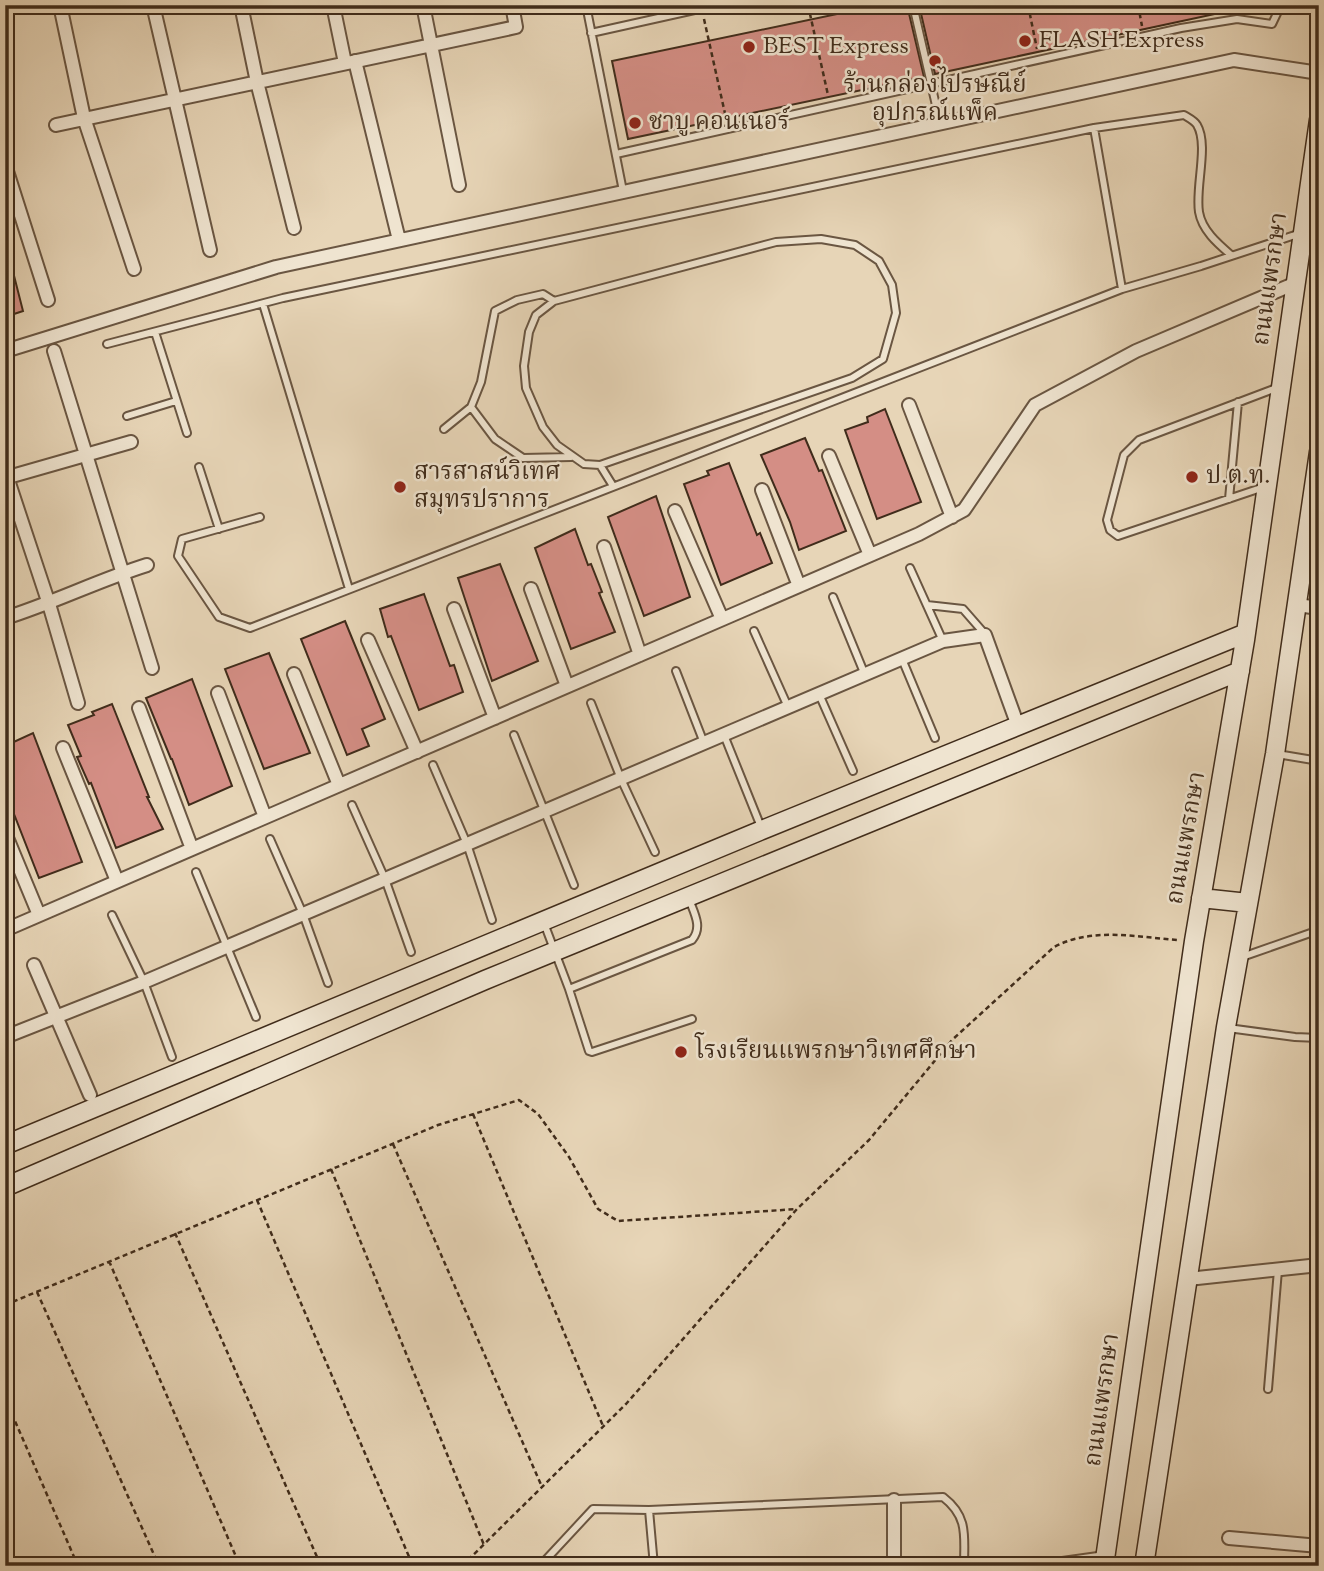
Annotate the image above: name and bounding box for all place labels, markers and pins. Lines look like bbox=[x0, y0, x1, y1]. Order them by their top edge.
place label: FLASH Express bbox=[1039, 24, 1204, 58]
place label: BEST Express bbox=[763, 30, 909, 64]
marker: FLASH Express bbox=[1017, 33, 1033, 49]
marker: BEST Express bbox=[741, 39, 757, 55]
marker: ร้านกล่องไปรษณีย์ อุปกรณ์แพ็ค bbox=[927, 53, 943, 69]
place label: ร้านกล่องไปรษณีย์ อุปกรณ์แพ็ค bbox=[844, 66, 1026, 131]
place label: ชาบู คอนเนอร์ bbox=[649, 105, 790, 140]
marker: ชาบู คอนเนอร์ bbox=[627, 115, 643, 131]
place label: สารสาสน์วิเทศ สมุทรปราการ bbox=[414, 455, 560, 518]
place label: ป.ต.ท. bbox=[1206, 460, 1270, 494]
marker: ป.ต.ท. bbox=[1184, 469, 1200, 485]
marker: สารสาสน์วิเทศ สมุทรปราการ bbox=[392, 479, 408, 495]
place label: โรงเรียนแพรกษาวิเทศศึกษา bbox=[694, 1032, 977, 1069]
marker: โรงเรียนแพรกษาวิเทศศึกษา bbox=[673, 1044, 689, 1060]

